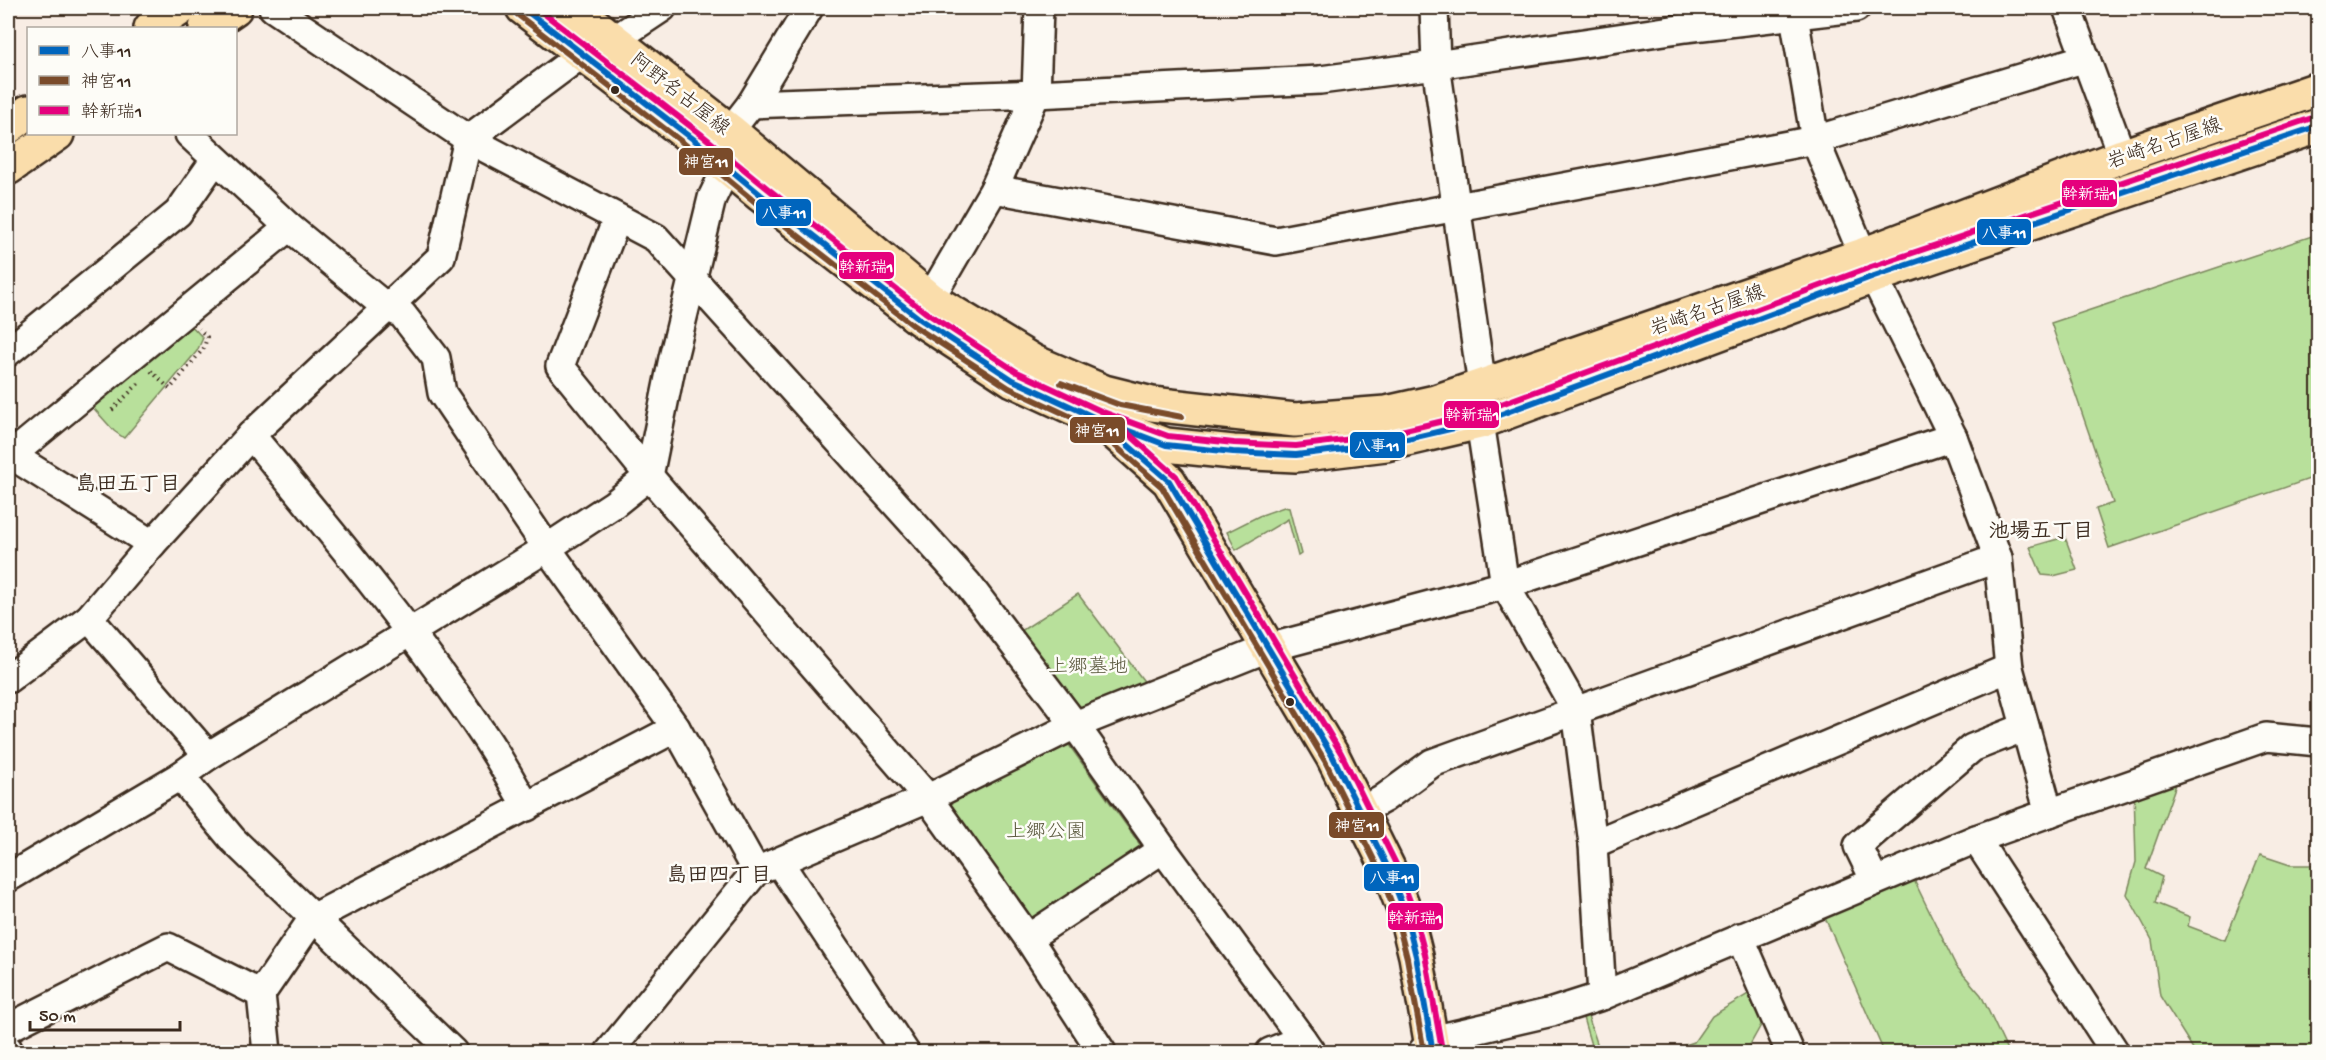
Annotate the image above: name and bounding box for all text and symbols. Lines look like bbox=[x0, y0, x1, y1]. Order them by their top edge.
legend bbox=[27, 27, 237, 135]
text: 八事11 bbox=[81, 42, 132, 64]
street label: 阿野名古屋線 bbox=[624, 49, 734, 142]
text: 神宮11 bbox=[81, 72, 132, 94]
unlabelled marker bbox=[609, 84, 621, 96]
text: 幹新瑞1 bbox=[81, 102, 142, 124]
street label: 岩崎名古屋線 bbox=[2104, 113, 2226, 176]
line badge: 神宮11 bbox=[678, 147, 734, 176]
text: 神宮11 bbox=[684, 153, 728, 174]
line badge: 幹新瑞1 bbox=[2061, 179, 2118, 208]
text: 幹新瑞1 bbox=[2062, 186, 2116, 206]
line badge: 八事11 bbox=[755, 198, 812, 227]
text: 八事11 bbox=[762, 204, 806, 225]
line badge: 八事11 bbox=[1976, 218, 2032, 246]
text: 八事11 bbox=[1982, 224, 2026, 245]
line badge: 幹新瑞1 bbox=[838, 251, 895, 280]
text: 幹新瑞1 bbox=[839, 259, 893, 279]
street label: 岩崎名古屋線 bbox=[1647, 280, 1769, 343]
line badge: 幹新瑞1 bbox=[1443, 400, 1500, 429]
text: 幹新瑞1 bbox=[1445, 407, 1499, 427]
line badge: 神宮11 bbox=[1069, 416, 1126, 444]
text: 神宮11 bbox=[1075, 422, 1119, 443]
line badge: 八事11 bbox=[1349, 431, 1406, 459]
text: 八事11 bbox=[1355, 437, 1399, 458]
district label: 島田五丁目 bbox=[76, 472, 181, 499]
district label: 池場五丁目 bbox=[1989, 520, 2094, 546]
park label: 上郷墓地 bbox=[1048, 655, 1128, 680]
unlabelled marker bbox=[1284, 696, 1296, 708]
line badge: 神宮11 bbox=[1328, 811, 1385, 839]
text: 神宮11 bbox=[1335, 817, 1379, 838]
park label: 上郷公園 bbox=[1006, 821, 1086, 845]
district label: 島田四丁目 bbox=[667, 863, 772, 890]
line badge: 八事11 bbox=[1363, 863, 1420, 892]
text: 八事11 bbox=[1370, 869, 1414, 890]
line badge: 幹新瑞1 bbox=[1387, 902, 1444, 931]
text: 幹新瑞1 bbox=[1388, 910, 1442, 930]
scale bar bbox=[30, 994, 180, 1032]
text: 50 m bbox=[39, 1007, 76, 1028]

